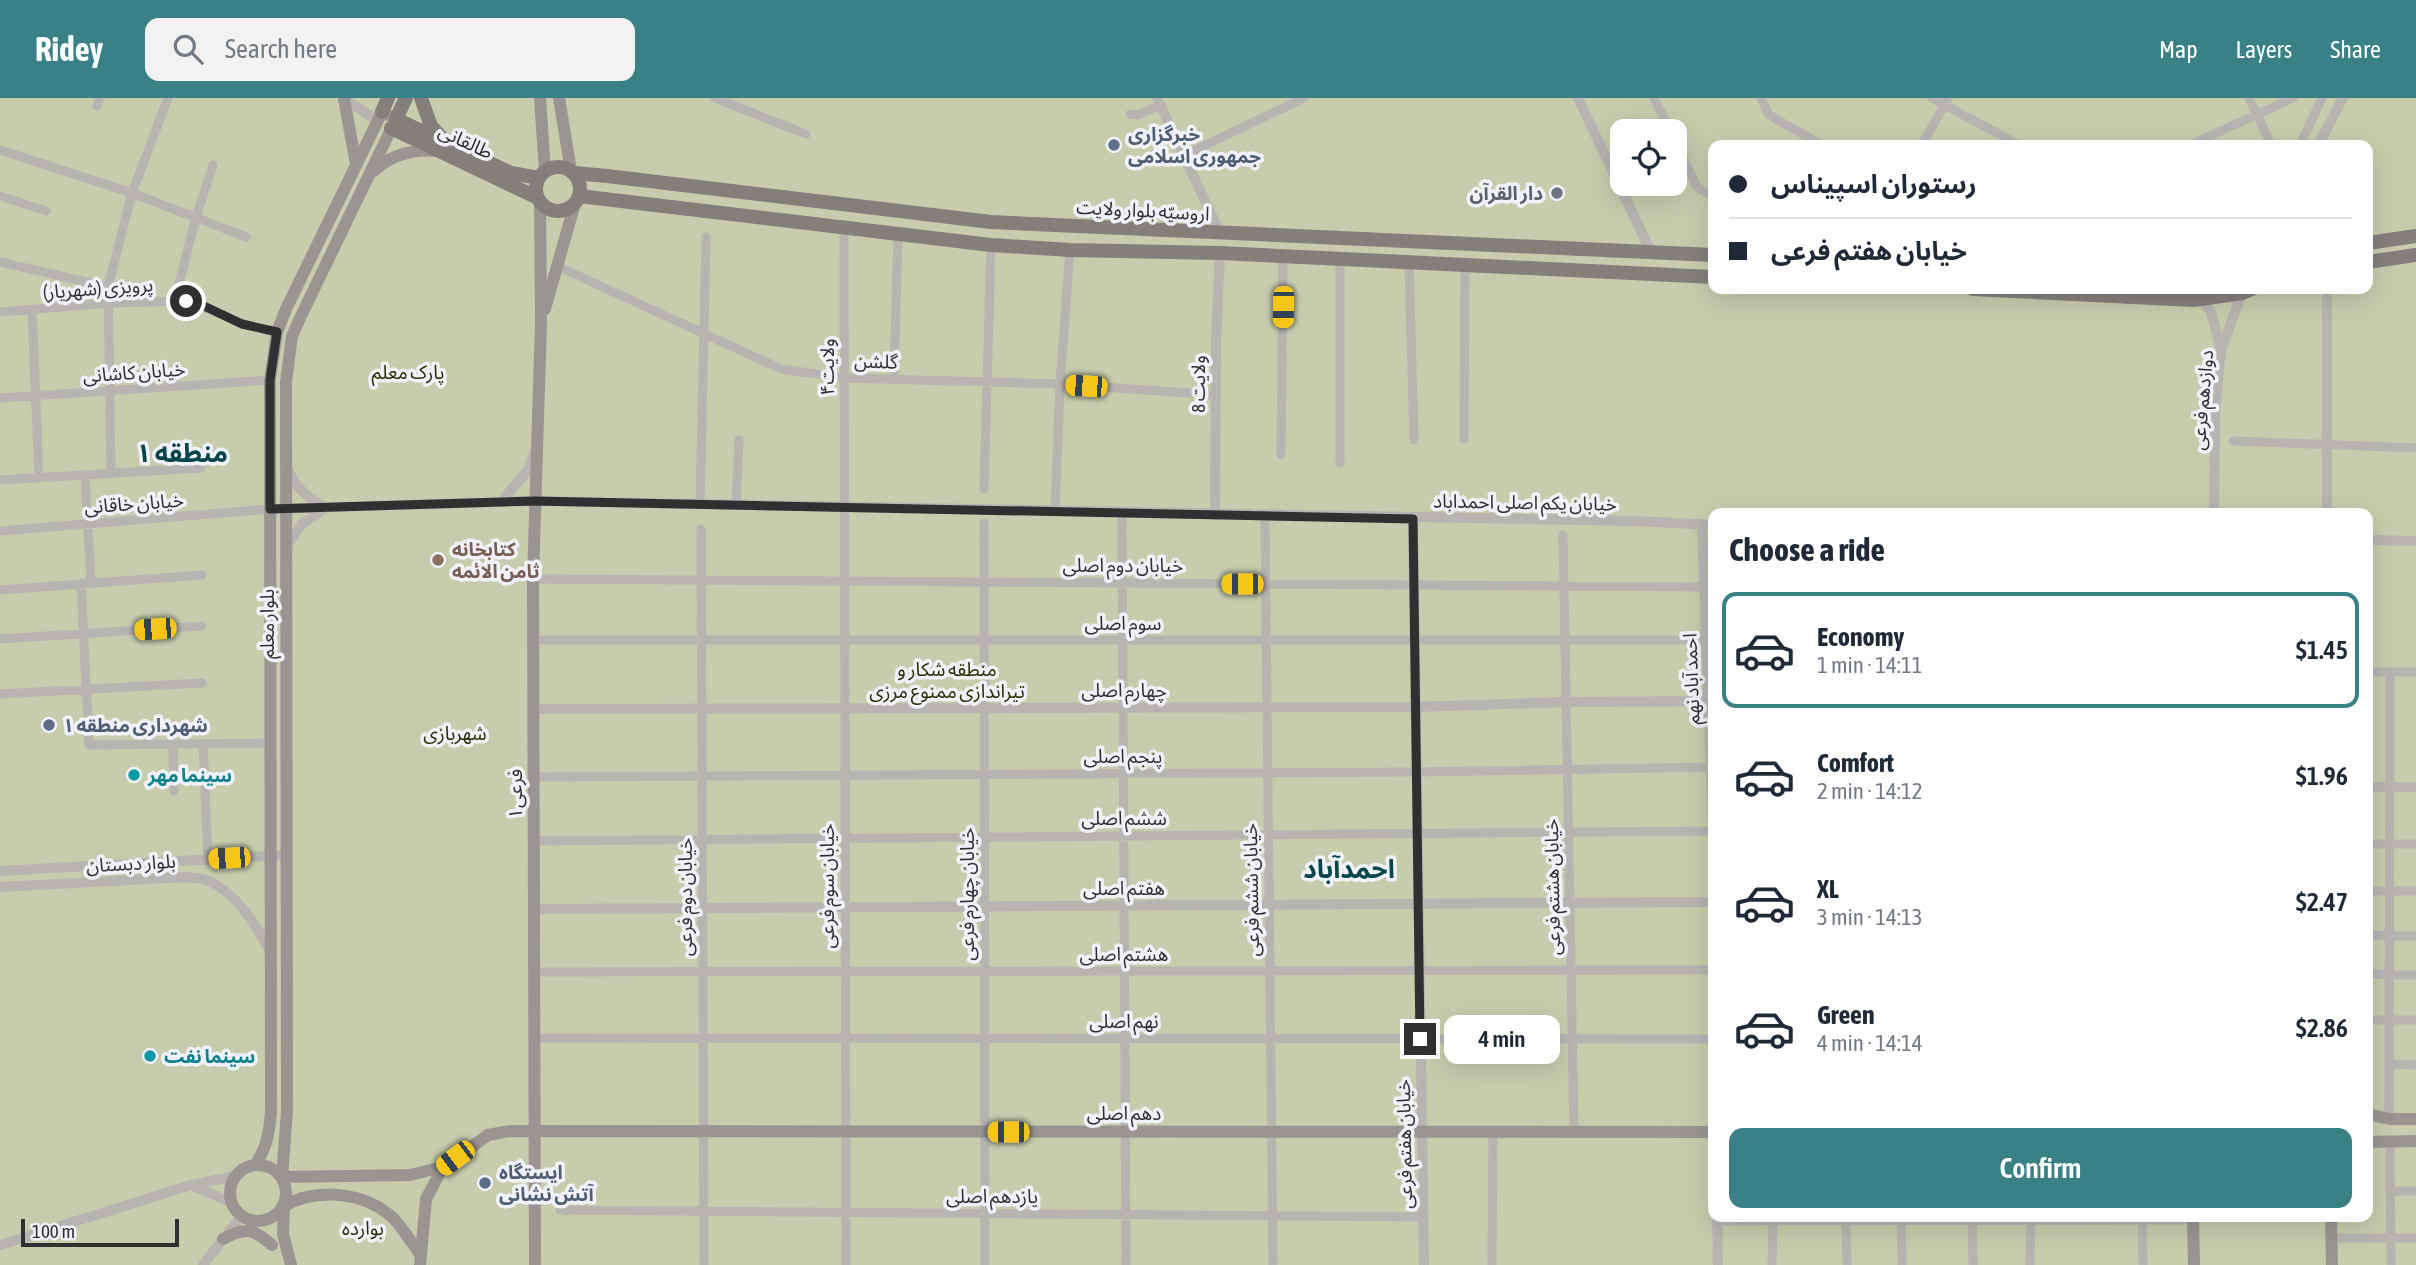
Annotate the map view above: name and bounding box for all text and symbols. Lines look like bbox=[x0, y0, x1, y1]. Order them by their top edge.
search box bbox=[145, 18, 635, 81]
text: Ridey bbox=[35, 30, 103, 68]
icon: search bbox=[169, 30, 207, 68]
text: Search here bbox=[225, 34, 337, 64]
text: Map bbox=[2159, 36, 2198, 63]
text: Layers bbox=[2236, 36, 2292, 63]
text: Share bbox=[2330, 36, 2381, 63]
street label: طالقانی bbox=[435, 119, 497, 164]
map controls bbox=[1610, 119, 1687, 196]
button: locate bbox=[1610, 119, 1687, 196]
place label: خبرگزاری جمهوری اسلامی bbox=[1128, 123, 1261, 168]
marker: خبرگزاری جمهوری اسلامی bbox=[1106, 137, 1122, 153]
text: رستوران اسپیناس bbox=[1771, 169, 1977, 199]
place label: دار القرآن bbox=[1469, 182, 1543, 205]
marker: دار القرآن bbox=[1549, 185, 1565, 201]
street label: اروسیّه بلوار ولایت bbox=[1076, 196, 1210, 225]
text: خیابان هفتم فرعی bbox=[1771, 236, 1967, 266]
street label: پرویزی (شهریار) bbox=[42, 273, 154, 305]
route start bbox=[170, 285, 202, 317]
car bbox=[1273, 286, 1294, 328]
street label: ولایت۴ bbox=[816, 339, 839, 395]
street label: گلشن bbox=[854, 349, 899, 374]
street label: دوازدهم فرعی bbox=[2187, 349, 2221, 452]
street label: ولایت 8 bbox=[1187, 355, 1210, 413]
street label: خیابان کاشانی bbox=[82, 357, 186, 388]
park label: پارک معلم bbox=[372, 361, 444, 387]
car bbox=[1065, 374, 1108, 398]
district label: منطقه ۱ bbox=[136, 438, 228, 468]
street label: خیابان خاقانی bbox=[83, 489, 185, 518]
street label: خیابان یکم اصلی احمداباد bbox=[1433, 489, 1617, 519]
text: Choose a ride bbox=[1729, 531, 1885, 568]
place label: کتابخانه ثامن الائمه bbox=[452, 538, 539, 582]
marker: کتابخانه ثامن الائمه bbox=[430, 552, 446, 568]
street label: خیابان دوم اصلی bbox=[1063, 554, 1183, 580]
car bbox=[1222, 574, 1264, 595]
street label: بلوار معلم bbox=[256, 589, 282, 659]
street label: سوم اصلی bbox=[1084, 612, 1162, 638]
car bbox=[134, 617, 177, 641]
icon: car bbox=[1733, 619, 1796, 682]
text: Economy bbox=[1817, 622, 1904, 652]
street label: احمد آباد نهم bbox=[1678, 633, 1708, 725]
text: $1.45 bbox=[2296, 635, 2348, 665]
text: 1 min · 14:11 bbox=[1817, 652, 1923, 678]
park label: منطقه شکار و تیراندازی ممنوع مرزی bbox=[869, 658, 1025, 705]
street label: چهارم اصلی bbox=[1081, 679, 1167, 705]
place label: شهرداری منطقه ۱ bbox=[63, 714, 208, 737]
marker: شهرداری منطقه ۱ bbox=[41, 717, 57, 733]
park label: شهربازی bbox=[423, 722, 487, 745]
street label: پنجم اصلی bbox=[1084, 745, 1162, 771]
icon: car bbox=[1733, 745, 1796, 808]
text: Comfort bbox=[1817, 748, 1894, 778]
text: $1.96 bbox=[2296, 761, 2348, 791]
place label: سینما مهر bbox=[147, 764, 232, 787]
marker: سینما مهر bbox=[126, 767, 142, 783]
street label: فرعی۱ bbox=[504, 769, 527, 819]
text: 2 min · 14:12 bbox=[1817, 778, 1923, 804]
street label: ششم اصلی bbox=[1081, 807, 1167, 833]
street label: خیابان هشتم فرعی bbox=[1540, 818, 1568, 955]
street label: خیابان ششم فرعی bbox=[1239, 823, 1267, 957]
street label: خیابان سوم فرعی bbox=[816, 824, 842, 948]
street label: خیابان چهارم فرعی bbox=[956, 827, 982, 961]
street label: خیابان دوم فرعی bbox=[674, 838, 700, 956]
car bbox=[208, 846, 251, 870]
street label: بلوار دبستان bbox=[86, 850, 176, 877]
district label: احمدآباد bbox=[1303, 854, 1395, 884]
icon: car bbox=[1733, 871, 1796, 934]
text: XL bbox=[1817, 874, 1839, 904]
street label: هفتم اصلی bbox=[1083, 877, 1165, 903]
text: $2.47 bbox=[2296, 887, 2348, 917]
text: 3 min · 14:13 bbox=[1817, 904, 1923, 930]
street label: هشتم اصلی bbox=[1080, 943, 1168, 969]
icon: car bbox=[1733, 997, 1796, 1060]
text: Green bbox=[1817, 1000, 1875, 1030]
street label: نهم اصلی bbox=[1089, 1010, 1159, 1036]
text: $2.86 bbox=[2296, 1013, 2348, 1043]
callout: 4 min bbox=[1444, 1014, 1560, 1063]
route end bbox=[1404, 1023, 1436, 1055]
text: 4 min bbox=[1479, 1026, 1525, 1052]
text: 4 min · 14:14 bbox=[1817, 1030, 1923, 1056]
place label: سینما نفت bbox=[164, 1045, 255, 1067]
marker: سینما نفت bbox=[142, 1048, 158, 1064]
street label: خیابان هفتم فرعی bbox=[1392, 1079, 1420, 1209]
street label: دهم اصلی bbox=[1087, 1102, 1161, 1128]
car bbox=[988, 1122, 1030, 1143]
button: Confirm bbox=[1729, 1128, 2352, 1208]
car bbox=[432, 1137, 479, 1179]
place label: ایستگاه آتش نشانی bbox=[499, 1161, 594, 1205]
marker: ایستگاه آتش نشانی bbox=[477, 1175, 493, 1191]
street label: یازدهم اصلی bbox=[946, 1185, 1038, 1211]
scale bar bbox=[21, 1216, 178, 1248]
park label: بوارده bbox=[342, 1217, 384, 1240]
text: 100 m bbox=[32, 1220, 75, 1242]

